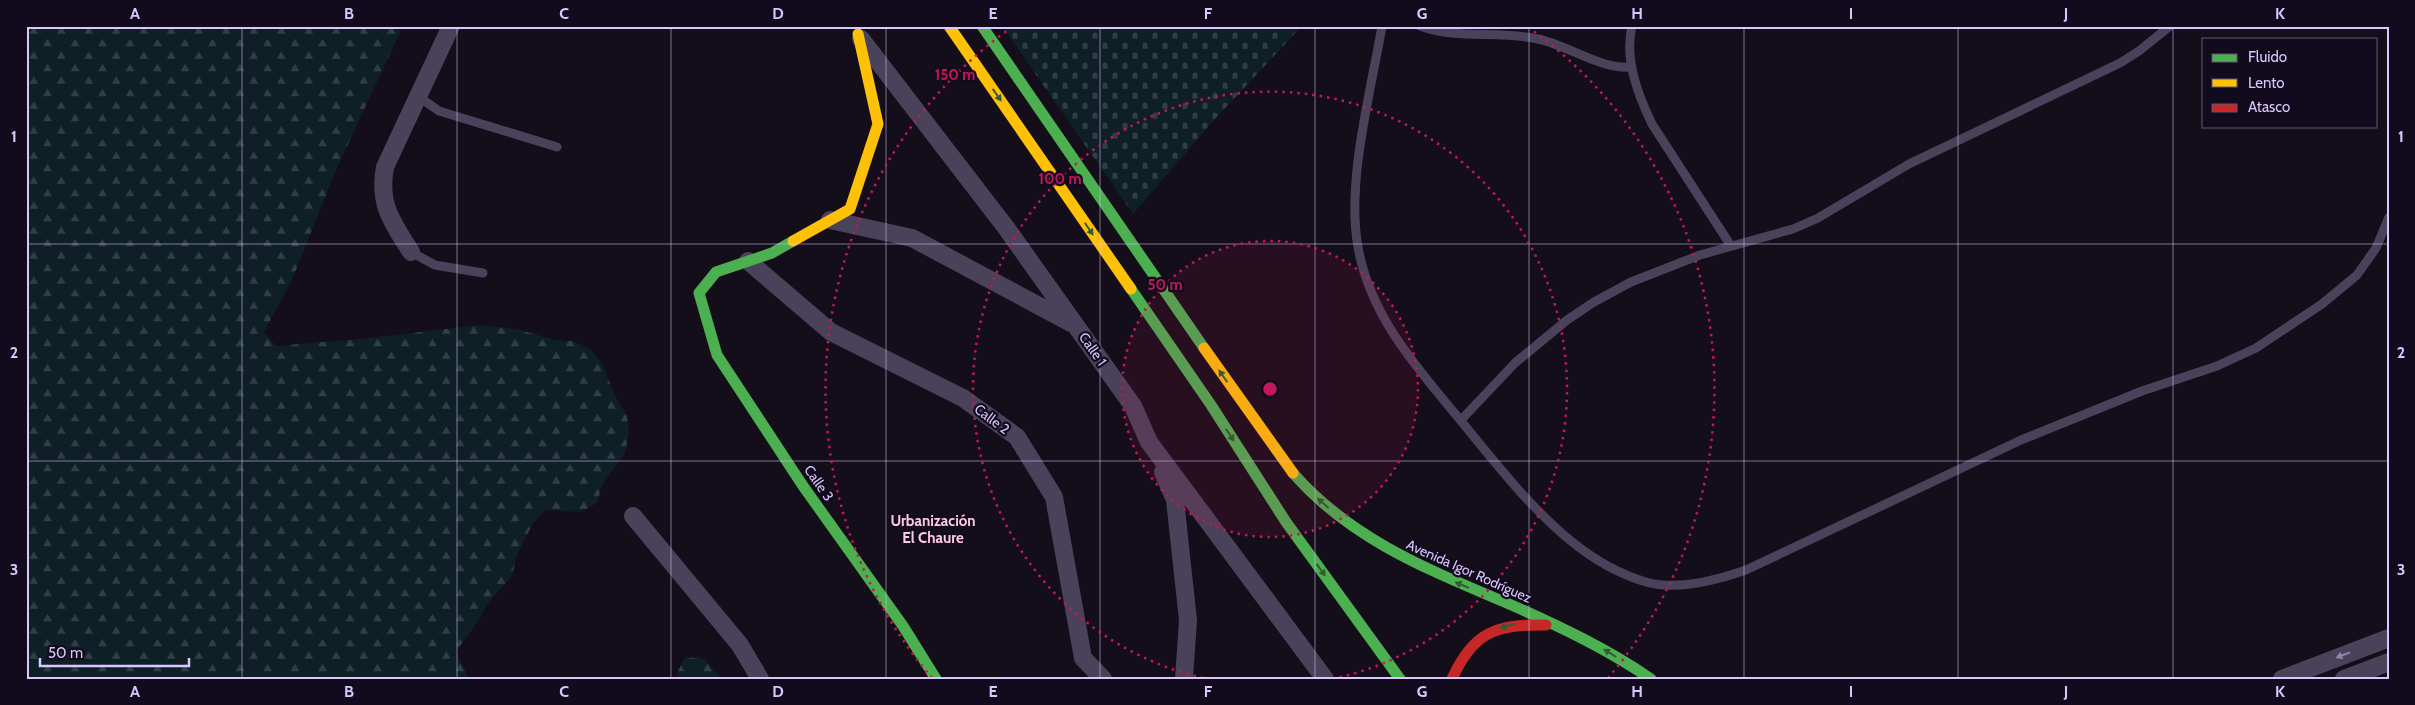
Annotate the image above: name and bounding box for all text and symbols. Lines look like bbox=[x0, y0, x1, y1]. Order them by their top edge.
text: A bbox=[130, 4, 140, 23]
text: B bbox=[344, 4, 354, 23]
text: C bbox=[559, 4, 569, 23]
text: D bbox=[772, 4, 784, 23]
text: E bbox=[988, 4, 998, 23]
text: F bbox=[1204, 4, 1213, 23]
text: G bbox=[1417, 4, 1427, 23]
text: H bbox=[1631, 4, 1643, 23]
text: I bbox=[1849, 4, 1853, 23]
text: J bbox=[2063, 4, 2068, 23]
text: K bbox=[2275, 4, 2285, 23]
legend bbox=[2202, 38, 2378, 128]
text: Fluido bbox=[2248, 48, 2287, 66]
text: 150 m bbox=[935, 66, 975, 84]
text: Lento bbox=[2248, 74, 2285, 92]
one-way arrow bbox=[992, 88, 1002, 102]
text: Atasco bbox=[2248, 98, 2290, 116]
text: 1 bbox=[11, 127, 17, 146]
text: 1 bbox=[2398, 127, 2404, 146]
text: 100 m bbox=[1038, 170, 1082, 188]
one-way arrow bbox=[1084, 222, 1094, 236]
text: 50 m bbox=[1147, 276, 1183, 294]
street label: Calle 1 bbox=[1075, 329, 1111, 369]
text: 2 bbox=[10, 343, 18, 362]
text: 2 bbox=[2397, 343, 2405, 362]
one-way arrow bbox=[1218, 369, 1228, 383]
centre of rings bbox=[1261, 380, 1279, 398]
street label: Calle 2 bbox=[971, 400, 1013, 438]
one-way arrow bbox=[1225, 429, 1235, 442]
street label: Calle 3 bbox=[800, 462, 838, 504]
one-way arrow bbox=[1317, 497, 1329, 509]
district label: Urbanización El Chaure bbox=[890, 512, 976, 547]
street label: Avenida Igor Rodríguez bbox=[1404, 535, 1535, 607]
text: 3 bbox=[10, 560, 18, 579]
text: 3 bbox=[2397, 560, 2405, 579]
one-way arrow bbox=[1316, 563, 1326, 577]
one-way arrow bbox=[1455, 580, 1469, 588]
one-way arrow bbox=[1499, 623, 1514, 631]
scale bar bbox=[40, 635, 189, 667]
text: 50 m bbox=[48, 644, 83, 662]
one-way arrow bbox=[1603, 648, 1616, 658]
one-way arrow bbox=[2336, 652, 2350, 660]
text: A bbox=[130, 682, 140, 701]
text: B bbox=[344, 682, 354, 701]
text: C bbox=[559, 682, 569, 701]
text: D bbox=[772, 682, 784, 701]
text: E bbox=[988, 682, 998, 701]
text: F bbox=[1204, 682, 1213, 701]
text: G bbox=[1417, 682, 1427, 701]
text: H bbox=[1631, 682, 1643, 701]
text: I bbox=[1849, 682, 1853, 701]
text: J bbox=[2063, 682, 2068, 701]
text: K bbox=[2275, 682, 2285, 701]

